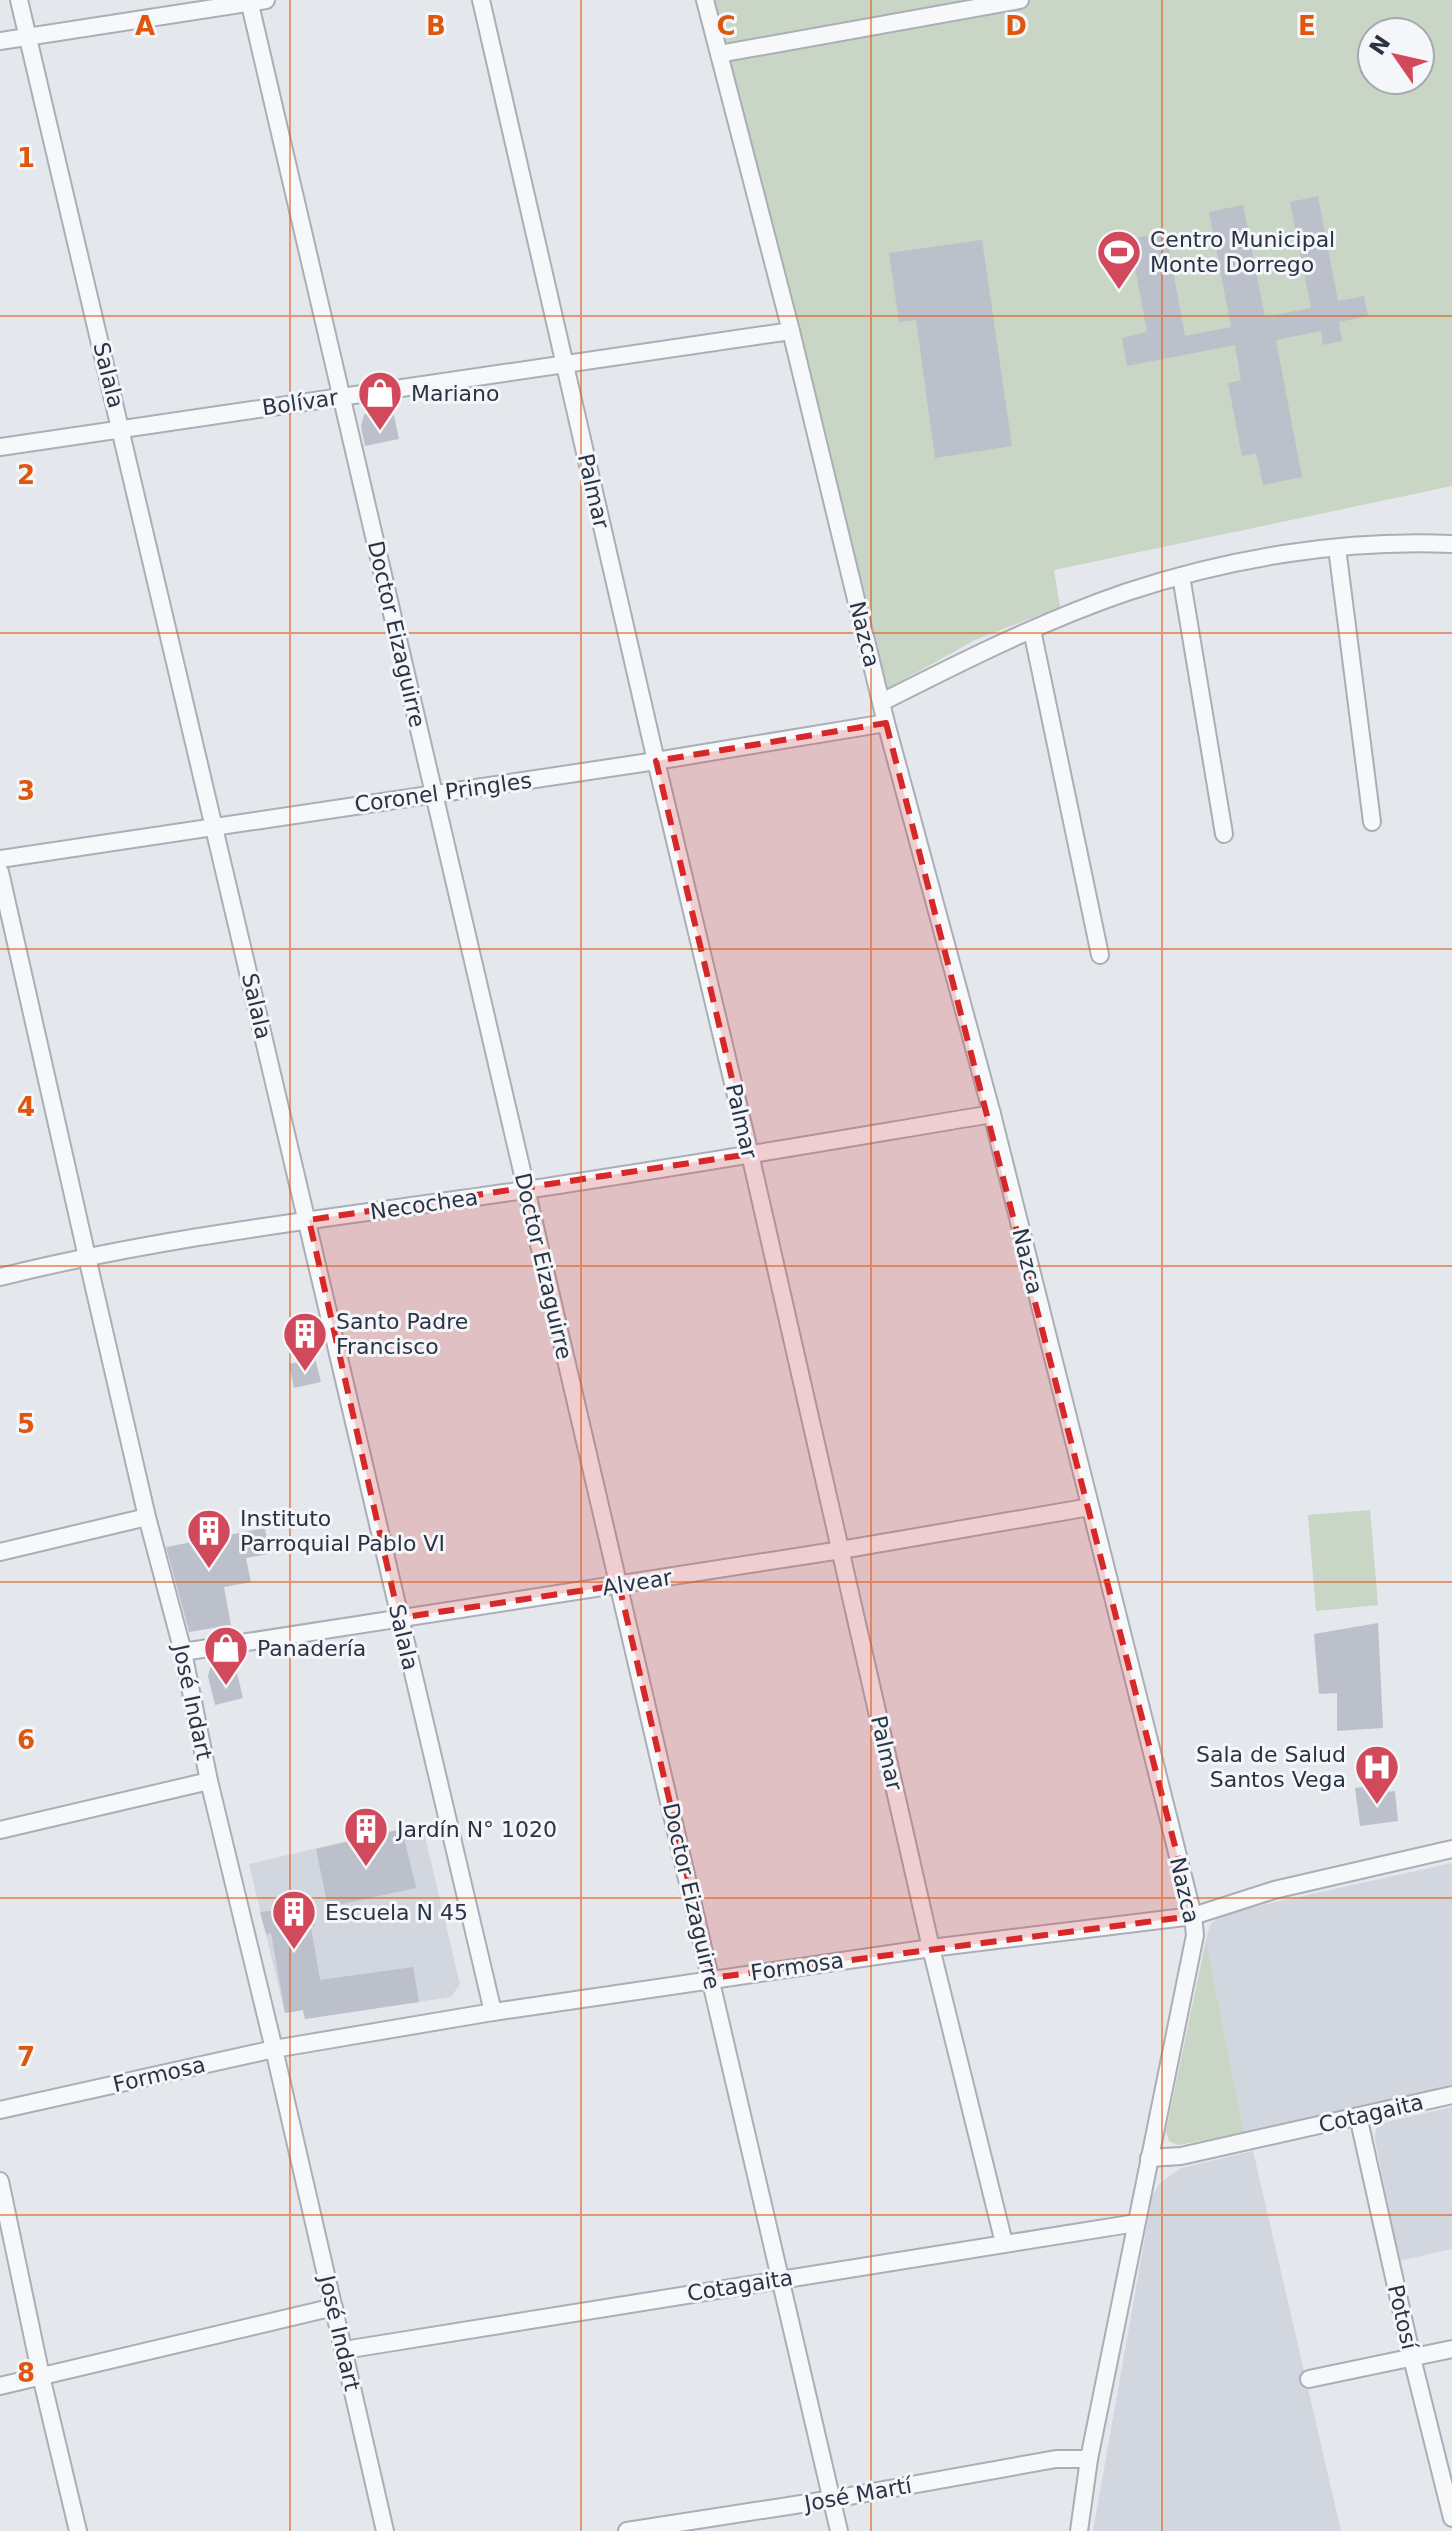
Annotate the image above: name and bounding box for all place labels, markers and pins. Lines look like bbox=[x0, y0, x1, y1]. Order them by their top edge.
place label: Centro Municipal Monte Dorrego bbox=[1150, 227, 1335, 277]
sports icon: Centro Municipal Monte Dorrego bbox=[1095, 228, 1143, 291]
shop icon: Mariano bbox=[356, 369, 404, 432]
place label: Mariano bbox=[411, 381, 500, 406]
place label: Santo Padre Francisco bbox=[336, 1309, 468, 1359]
building icon: Santo Padre Francisco bbox=[281, 1310, 329, 1373]
place label: Instituto Parroquial Pablo VI bbox=[240, 1506, 445, 1556]
building icon: Instituto Parroquial Pablo VI bbox=[185, 1507, 233, 1570]
shop icon: Panadería bbox=[202, 1624, 250, 1687]
place label: Panadería bbox=[257, 1636, 366, 1661]
place label: Sala de Salud Santos Vega bbox=[1196, 1742, 1346, 1792]
hospital icon: Sala de Salud Santos Vega bbox=[1353, 1743, 1401, 1806]
building icon: Jardín N° 1020 bbox=[342, 1805, 390, 1868]
place label: Jardín N° 1020 bbox=[395, 1817, 557, 1842]
building icon: Escuela N 45 bbox=[270, 1888, 318, 1951]
place label: Escuela N 45 bbox=[325, 1900, 468, 1925]

